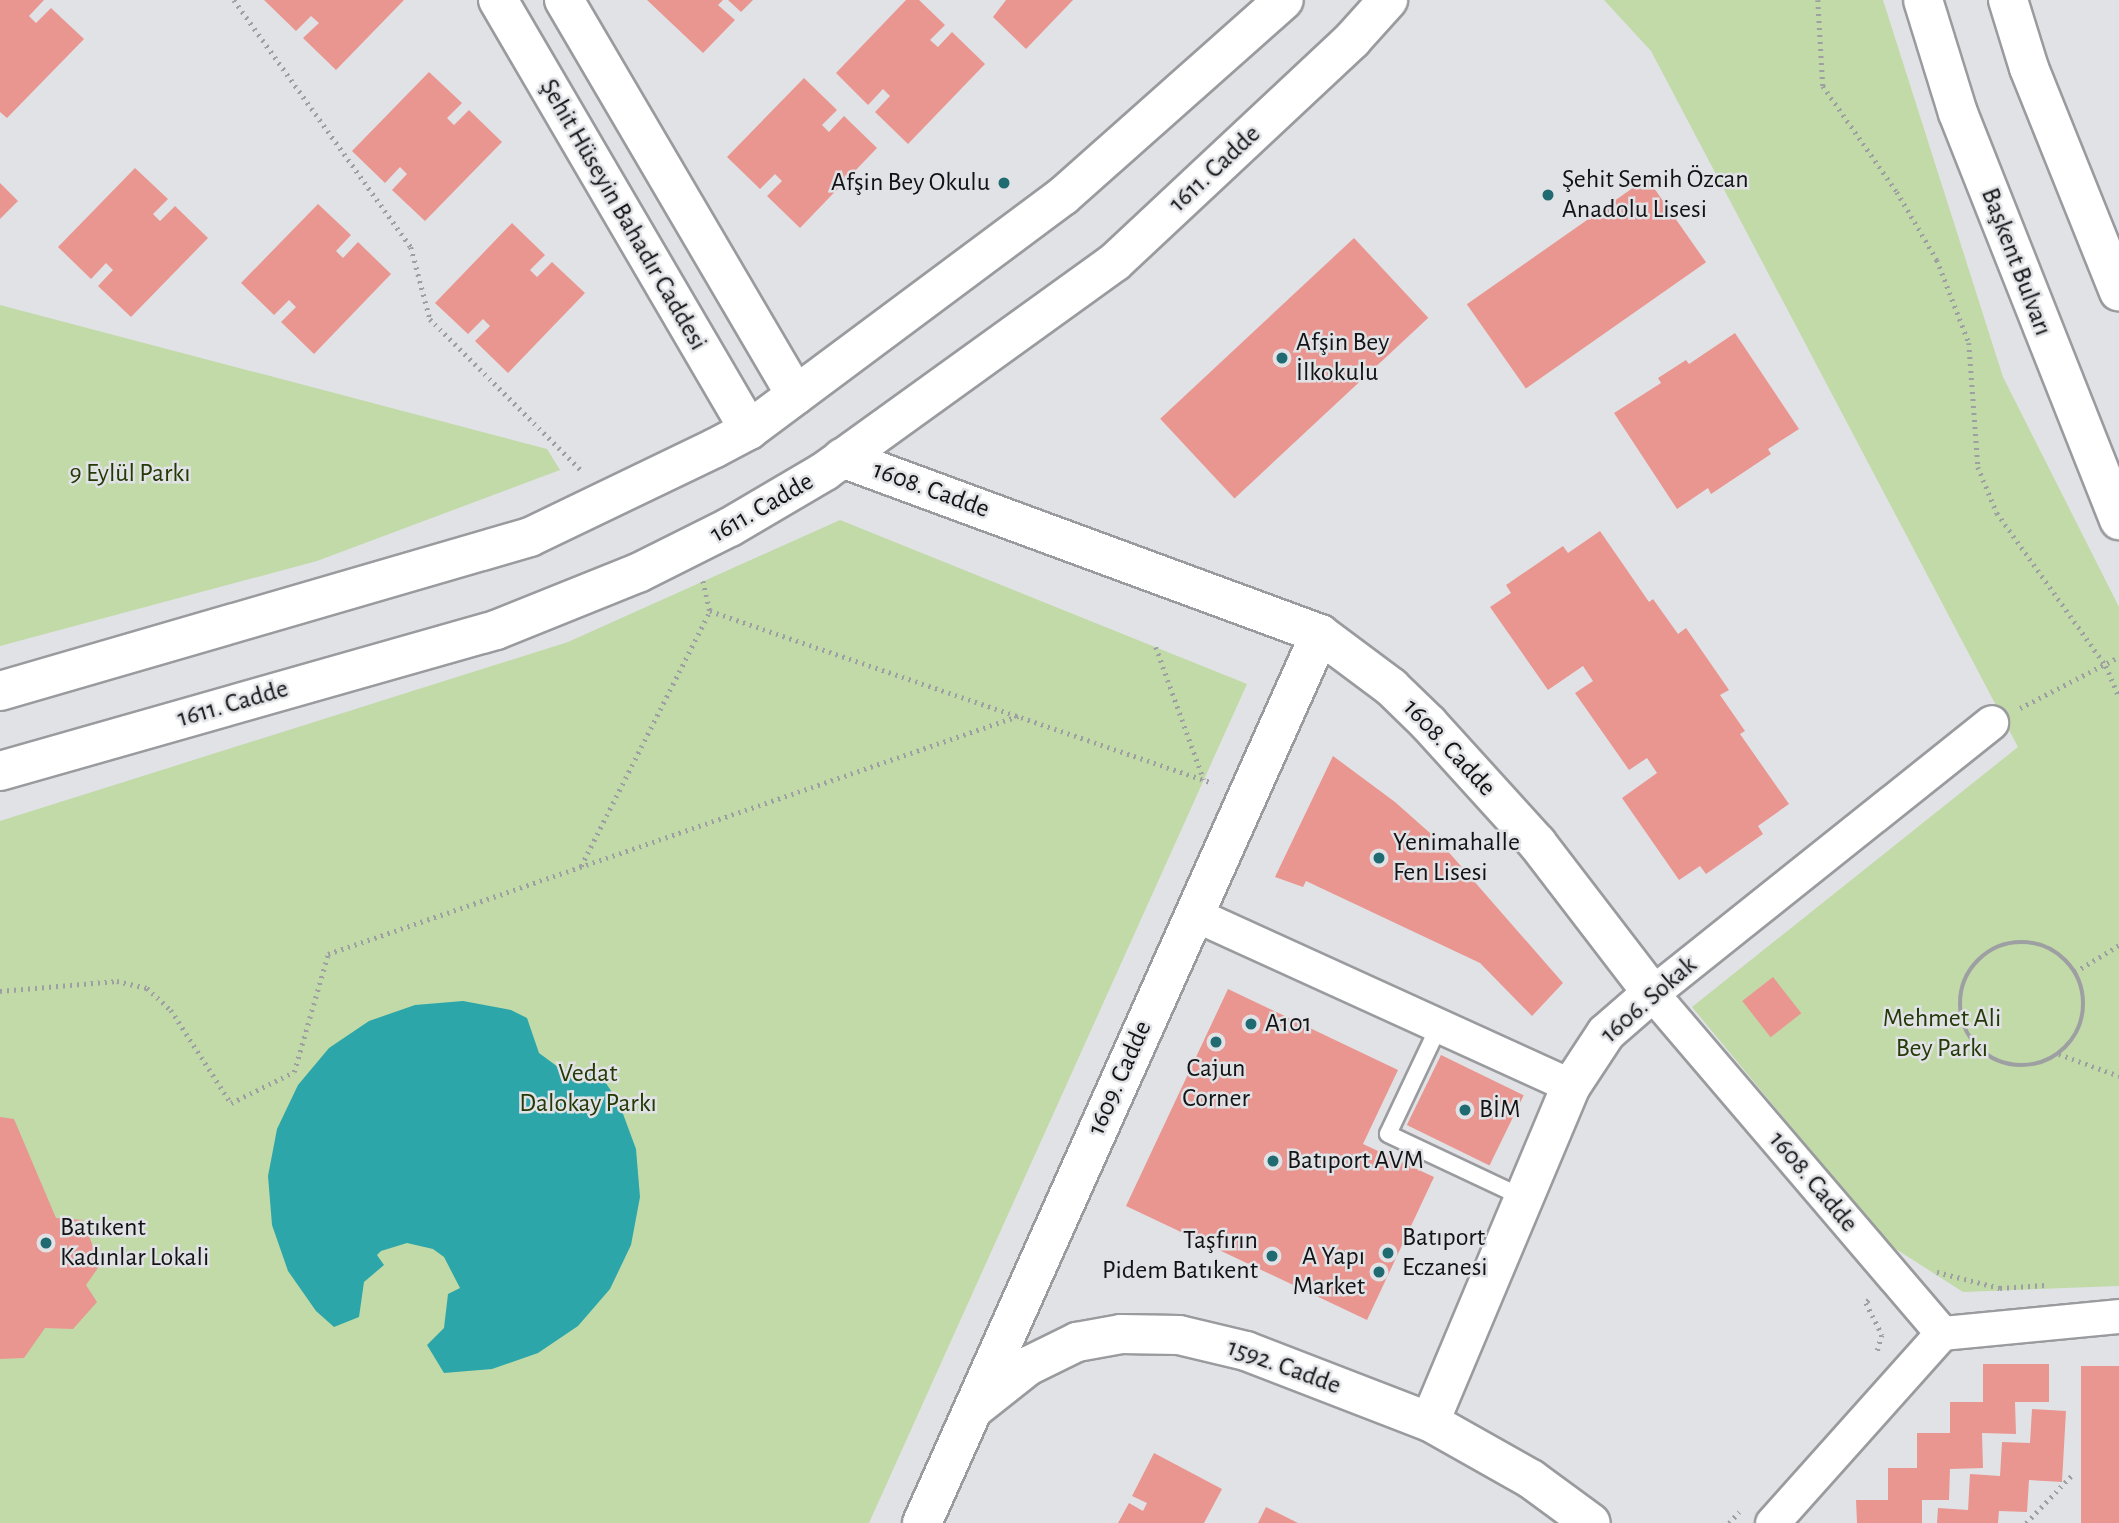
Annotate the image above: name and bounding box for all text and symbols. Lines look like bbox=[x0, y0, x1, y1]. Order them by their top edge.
street label: Şehit Hüseyin Bahadır Caddesi bbox=[533, 74, 713, 356]
street label: 1611. Cadde bbox=[1163, 119, 1267, 219]
place label: Şehit Semih Özcan Anadolu Lisesi bbox=[1562, 164, 1749, 226]
place label: Afşin Bey Okulu bbox=[831, 167, 990, 199]
marker: Afşin Bey Okulu bbox=[996, 175, 1012, 191]
street label: Başkent Bulvarı bbox=[1974, 184, 2058, 340]
marker: Şehit Semih Özcan Anadolu Lisesi bbox=[1540, 187, 1556, 203]
place label: Afşin Bey İlkokulu bbox=[1296, 327, 1389, 388]
marker: Afşin Bey İlkokulu bbox=[1274, 350, 1290, 366]
street label: 1608. Cadde bbox=[868, 454, 994, 526]
park label: 9 Eylül Parkı bbox=[70, 458, 190, 490]
street label: 1611. Cadde bbox=[705, 466, 819, 550]
street label: 1611. Cadde bbox=[174, 673, 292, 735]
street label: 1608. Cadde bbox=[1396, 693, 1502, 803]
place label: Yenimahalle Fen Lisesi bbox=[1393, 827, 1520, 888]
marker: Yenimahalle Fen Lisesi bbox=[1371, 850, 1387, 866]
street label: 1606. Sokak bbox=[1595, 950, 1703, 1050]
park label: Mehmet Ali Bey Parkı bbox=[1883, 1003, 2001, 1064]
place label: A101 bbox=[1265, 1008, 1312, 1040]
street label: 1609. Cadde bbox=[1081, 1016, 1159, 1140]
marker: A101 bbox=[1243, 1016, 1259, 1032]
marker: Cajun Corner bbox=[1208, 1034, 1224, 1050]
place label: Cajun Corner bbox=[1182, 1053, 1250, 1114]
park label: Vedat Dalokay Parkı bbox=[519, 1058, 657, 1120]
place label: BİM bbox=[1479, 1094, 1520, 1126]
marker: BİM bbox=[1457, 1102, 1473, 1118]
street label: 1608. Cadde bbox=[1762, 1125, 1864, 1239]
place label: Batıport AVM bbox=[1287, 1145, 1424, 1177]
marker: Batıport AVM bbox=[1265, 1153, 1281, 1169]
place label: Batıkent Kadınlar Lokali bbox=[60, 1212, 209, 1274]
place label: Batıport Eczanesi bbox=[1402, 1222, 1488, 1284]
place label: Taşfırın Pidem Batıkent bbox=[1102, 1225, 1258, 1286]
marker: Batıkent Kadınlar Lokali bbox=[38, 1235, 54, 1251]
place label: A Yapı Market bbox=[1293, 1241, 1365, 1302]
marker: Batıport Eczanesi bbox=[1380, 1245, 1396, 1261]
marker: Taşfırın Pidem Batıkent bbox=[1264, 1248, 1280, 1264]
marker: A Yapı Market bbox=[1371, 1264, 1387, 1280]
street label: 1592. Cadde bbox=[1223, 1332, 1345, 1402]

